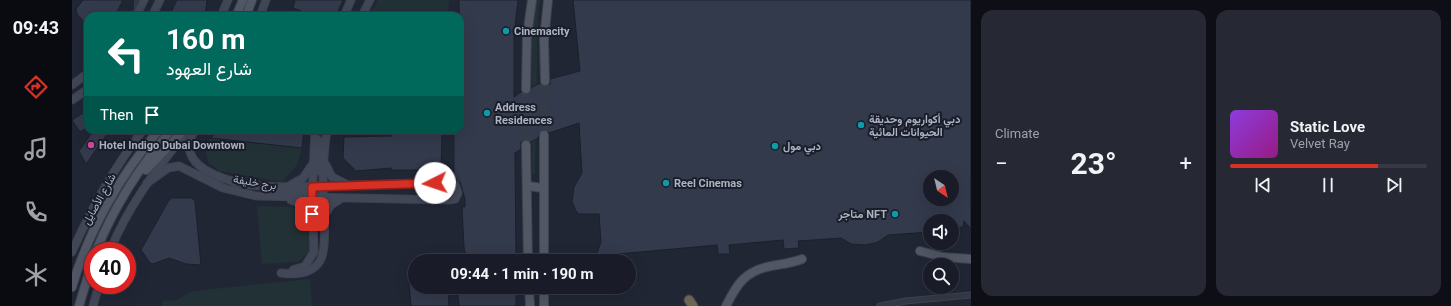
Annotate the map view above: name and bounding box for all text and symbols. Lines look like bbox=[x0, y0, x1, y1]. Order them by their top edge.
text: 09:43 bbox=[13, 17, 59, 38]
text: 160 m bbox=[166, 23, 245, 56]
place label: Cinemacity bbox=[514, 25, 570, 38]
marker: Cinemacity bbox=[501, 26, 511, 36]
icon: left bbox=[100, 28, 152, 80]
text: شارع العهود bbox=[166, 58, 252, 79]
icon: directions bbox=[22, 73, 50, 101]
place label: Address Residences bbox=[495, 101, 553, 127]
icon: arrive bbox=[141, 104, 163, 126]
text: Then bbox=[100, 106, 133, 124]
marker: Address Residences bbox=[482, 108, 492, 118]
place label: دبي أكواريوم وحديقة الحيوانات المائية bbox=[869, 113, 961, 139]
text: Static Love bbox=[1290, 118, 1365, 136]
marker: دبي أكواريوم وحديقة الحيوانات المائية bbox=[856, 120, 866, 130]
text: Climate bbox=[995, 126, 1039, 141]
icon: music bbox=[22, 135, 50, 163]
text: Velvet Ray bbox=[1290, 136, 1350, 151]
place label: Hotel Indigo Dubai Downtown bbox=[99, 139, 245, 152]
marker: Hotel Indigo Dubai Downtown bbox=[86, 140, 96, 150]
place label: دبي مول bbox=[783, 140, 822, 155]
marker: دبي مول bbox=[770, 141, 780, 151]
text: 23° bbox=[1070, 146, 1117, 181]
text: − bbox=[995, 151, 1008, 176]
text: + bbox=[1180, 151, 1192, 176]
position arrow bbox=[414, 162, 456, 204]
north arrow bbox=[923, 170, 959, 206]
map controls bbox=[923, 170, 959, 294]
street label: شارع الأصايل bbox=[80, 171, 120, 228]
street label: برج خليفة bbox=[232, 173, 277, 193]
icon: previous bbox=[1252, 174, 1274, 196]
icon: pause bbox=[1317, 174, 1339, 196]
icon: next bbox=[1383, 174, 1405, 196]
place label: Reel Cinemas bbox=[674, 177, 742, 190]
marker: Reel Cinemas bbox=[661, 178, 671, 188]
pin bbox=[295, 197, 329, 231]
icon: phone bbox=[22, 198, 50, 226]
icon: arrive bbox=[301, 203, 323, 225]
place label: متاجر NFT bbox=[837, 208, 887, 221]
marker: متاجر NFT bbox=[890, 209, 900, 219]
button: sound bbox=[923, 214, 959, 250]
speed limit sign: 40 bbox=[84, 242, 136, 294]
button: search bbox=[923, 258, 959, 294]
icon: climate bbox=[22, 261, 50, 289]
text: 09:44 · 1 min · 190 m bbox=[451, 265, 593, 283]

